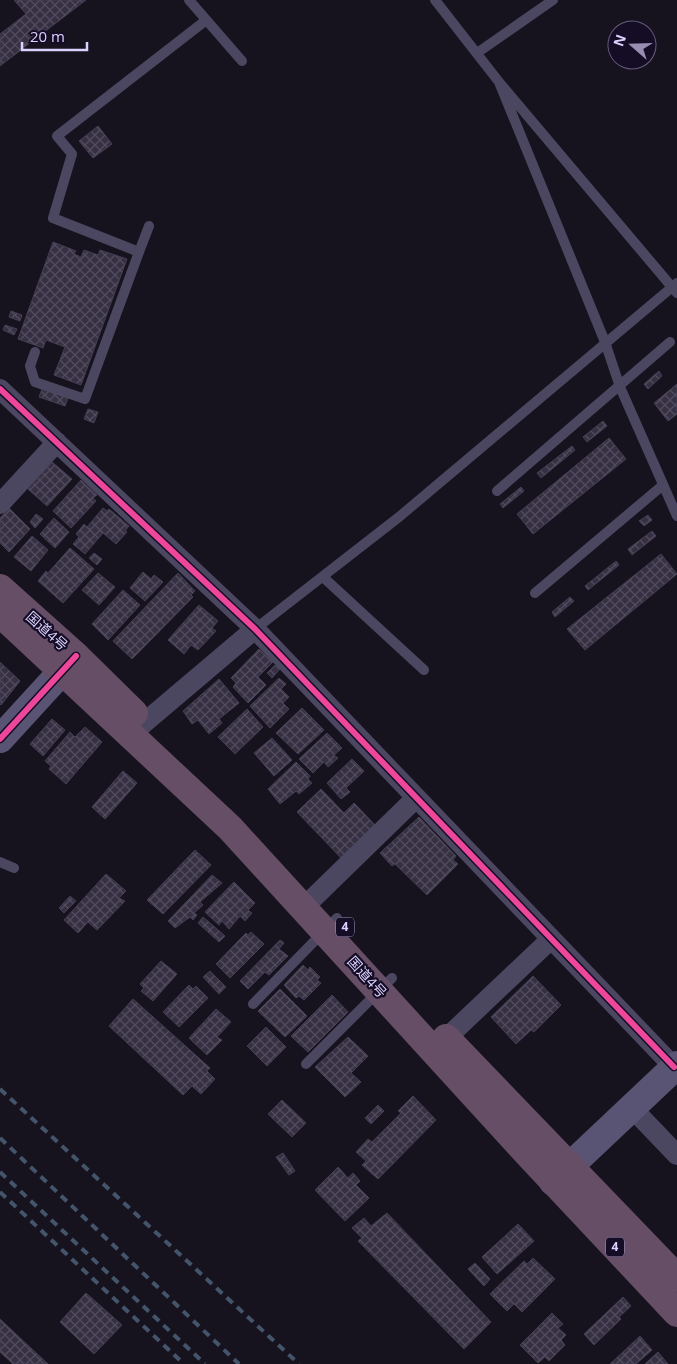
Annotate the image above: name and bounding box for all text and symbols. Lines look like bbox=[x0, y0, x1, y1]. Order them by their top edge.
scale bar bbox=[22, 20, 88, 52]
north arrow bbox=[607, 20, 657, 70]
text: 20 m bbox=[30, 26, 65, 46]
text: N bbox=[608, 32, 630, 49]
street label: 国道4号 bbox=[22, 607, 72, 654]
road number: 4 bbox=[336, 918, 354, 936]
street label: 国道4号 bbox=[344, 952, 391, 1002]
road number: 4 bbox=[606, 1238, 624, 1256]

